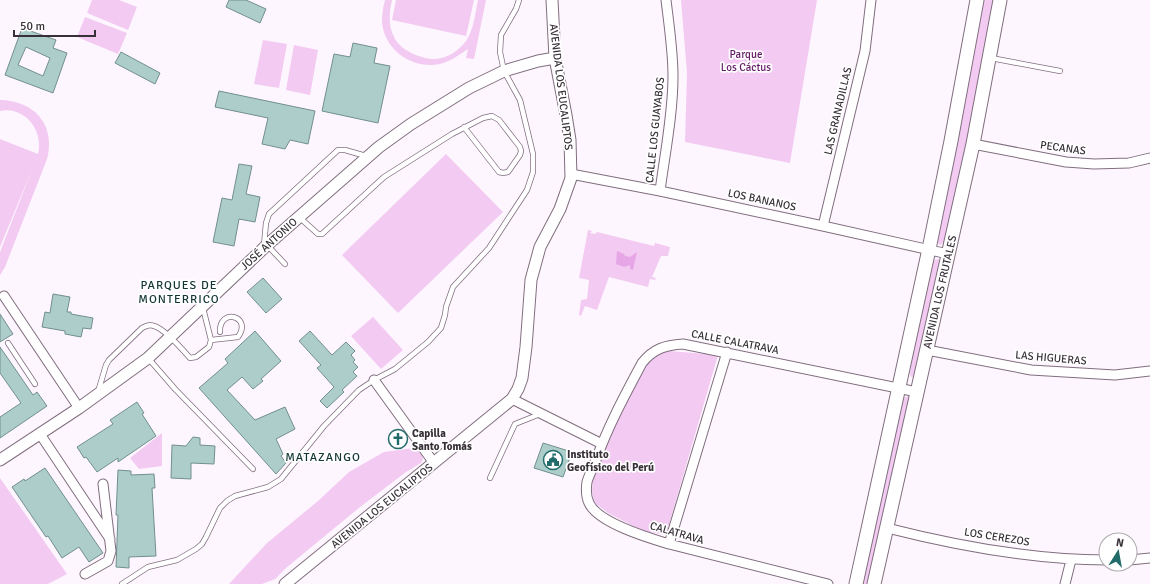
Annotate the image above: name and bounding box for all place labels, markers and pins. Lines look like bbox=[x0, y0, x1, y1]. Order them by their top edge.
place label: Capilla Santo Tomás bbox=[412, 427, 472, 453]
church icon: Capilla Santo Tomás bbox=[387, 428, 409, 450]
place label: Instituto Geofísico del Perú bbox=[567, 448, 654, 474]
public building icon: Instituto Geofísico del Perú bbox=[542, 449, 564, 471]

